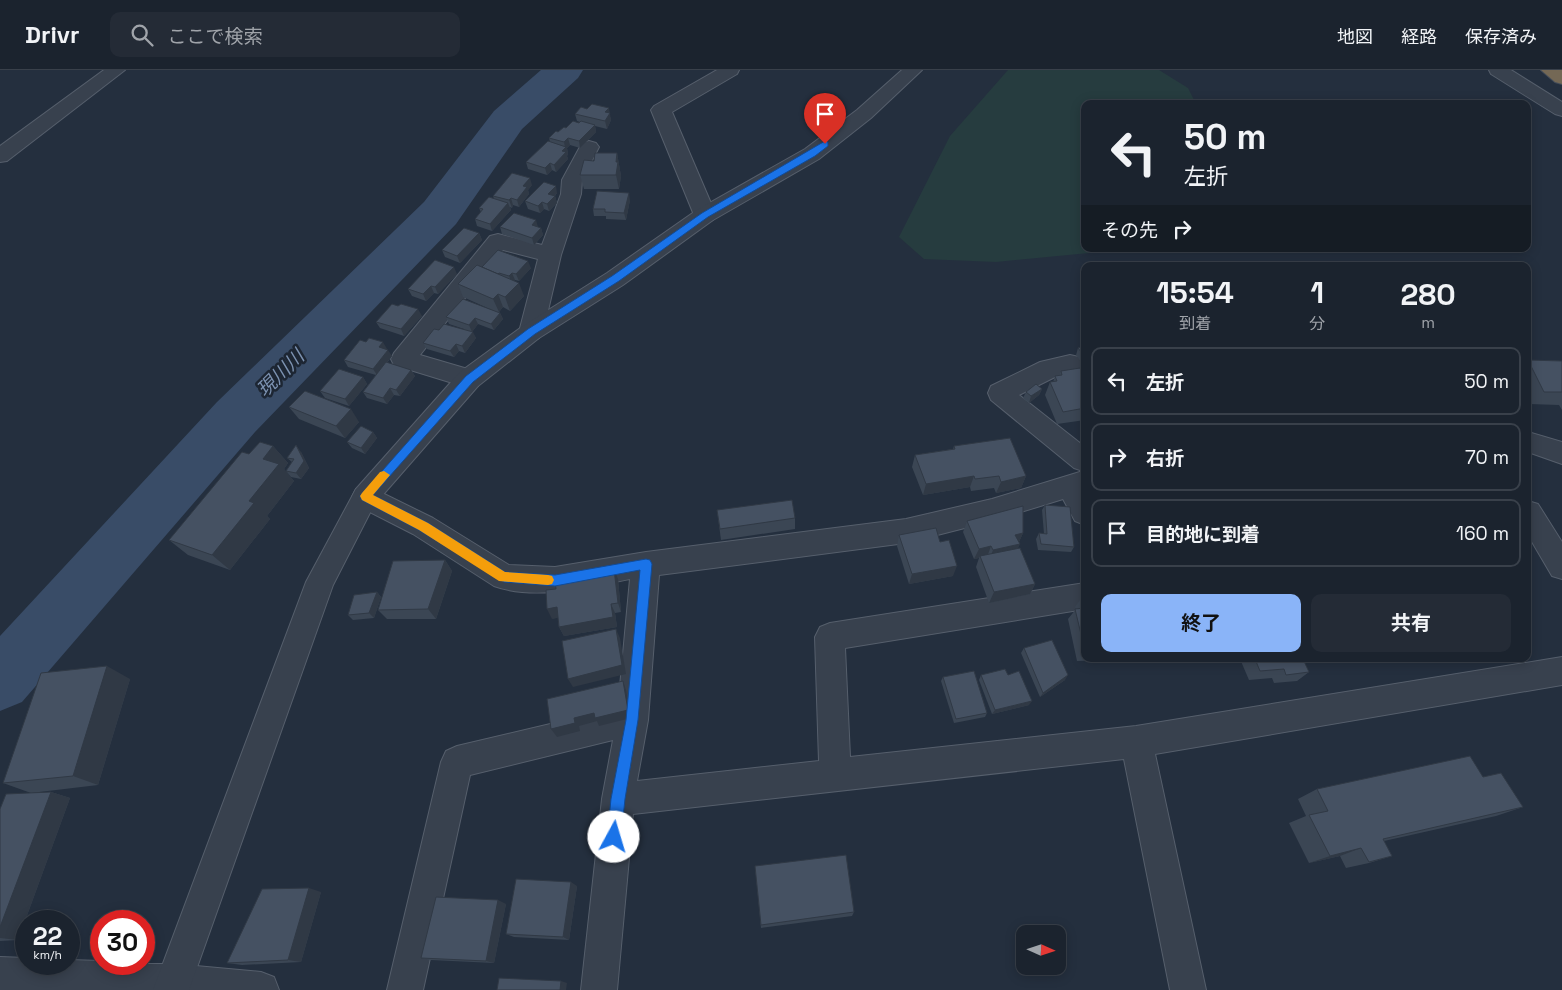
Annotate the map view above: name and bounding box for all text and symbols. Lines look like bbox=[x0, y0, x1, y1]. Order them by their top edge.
search box bbox=[110, 12, 460, 57]
text: Drivr bbox=[25, 19, 80, 50]
icon: search bbox=[128, 21, 156, 49]
text: ここで検索 bbox=[168, 24, 263, 49]
text: 地図 bbox=[1337, 25, 1373, 48]
text: 経路 bbox=[1401, 25, 1437, 48]
text: 保存済み bbox=[1465, 25, 1537, 48]
pin bbox=[804, 93, 846, 144]
icon: arrive bbox=[811, 100, 839, 128]
text: 50 m bbox=[1184, 115, 1266, 159]
icon: left bbox=[1101, 120, 1166, 185]
text: 左折 bbox=[1184, 162, 1228, 190]
icon: right bbox=[1168, 215, 1196, 243]
text: その先 bbox=[1101, 218, 1158, 243]
text: 15:54 bbox=[1156, 273, 1234, 312]
text: 1 bbox=[1310, 273, 1324, 312]
text: 280 bbox=[1400, 275, 1456, 314]
text: m bbox=[1421, 312, 1435, 333]
text: 到着 bbox=[1179, 313, 1211, 334]
text: 分 bbox=[1309, 313, 1325, 334]
water label: 現川川 bbox=[251, 343, 311, 402]
icon: left bbox=[1103, 367, 1131, 395]
text: 50 m bbox=[1464, 369, 1509, 394]
text: 左折 bbox=[1146, 370, 1184, 395]
icon: right bbox=[1103, 443, 1131, 471]
text: 70 m bbox=[1465, 445, 1509, 470]
text: 右折 bbox=[1146, 446, 1184, 471]
icon: arrive bbox=[1103, 519, 1131, 547]
text: 160 m bbox=[1456, 521, 1509, 546]
text: 目的地に到着 bbox=[1146, 522, 1260, 547]
button: 終了 bbox=[1101, 594, 1301, 652]
button: 共有 bbox=[1311, 594, 1511, 652]
position arrow bbox=[587, 810, 639, 862]
speed limit sign: 30 bbox=[90, 910, 155, 975]
text: 22 bbox=[33, 920, 62, 952]
north arrow bbox=[1016, 925, 1066, 975]
map controls bbox=[1016, 925, 1066, 975]
text: km/h bbox=[33, 947, 62, 963]

